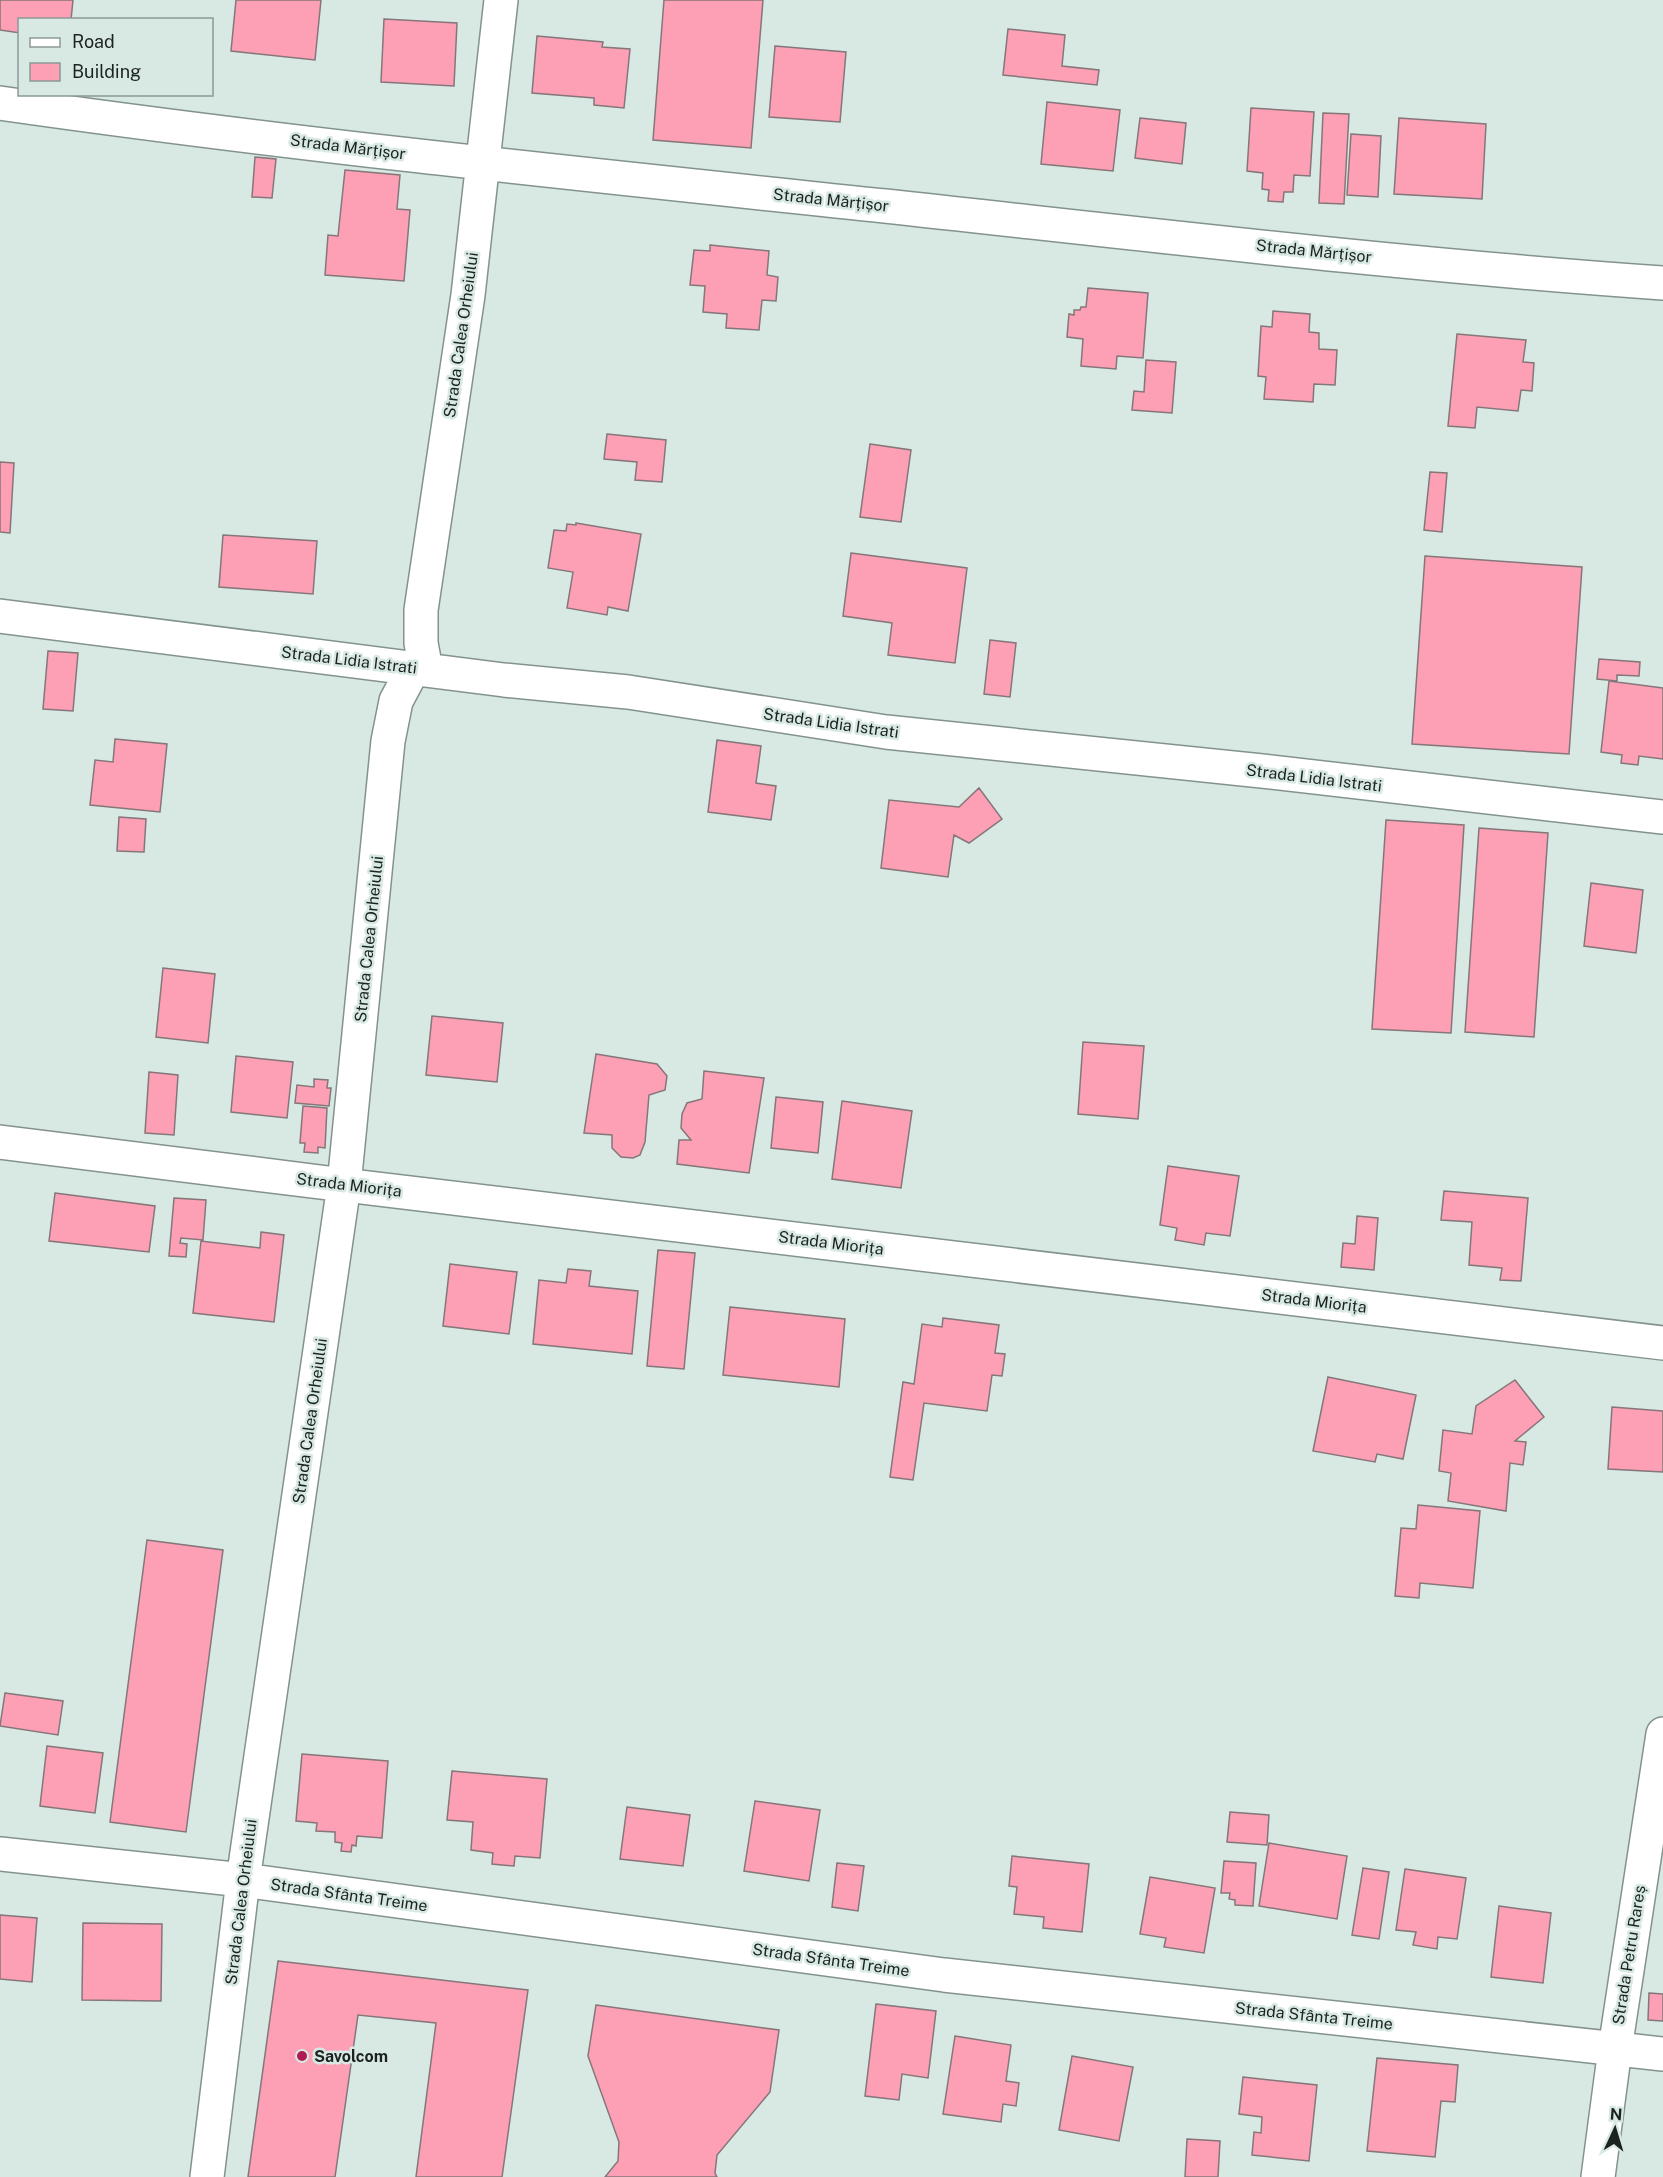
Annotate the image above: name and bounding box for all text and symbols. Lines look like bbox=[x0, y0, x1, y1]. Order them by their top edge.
legend bbox=[18, 18, 213, 96]
text: Road bbox=[72, 31, 115, 52]
text: Building bbox=[72, 61, 141, 82]
street label: Strada Mărțișor bbox=[289, 130, 407, 164]
street label: Strada Mărțișor bbox=[772, 184, 890, 216]
street label: Strada Mărțișor bbox=[1255, 235, 1373, 267]
street label: Strada Calea Orheiului bbox=[440, 251, 482, 419]
street label: Strada Lidia Istrati bbox=[280, 642, 418, 678]
street label: Strada Lidia Istrati bbox=[762, 704, 900, 742]
street label: Strada Lidia Istrati bbox=[1245, 760, 1383, 796]
street label: Strada Calea Orheiului bbox=[351, 855, 387, 1023]
street label: Strada Miorița bbox=[295, 1169, 403, 1201]
street label: Strada Miorița bbox=[777, 1227, 885, 1259]
street label: Strada Miorița bbox=[1260, 1285, 1368, 1317]
street label: Strada Calea Orheiului bbox=[289, 1337, 331, 1505]
street label: Strada Calea Orheiului bbox=[221, 1818, 261, 1986]
street label: Strada Sfânta Treime bbox=[269, 1875, 429, 1915]
street label: Strada Petru Rareș bbox=[1609, 1884, 1649, 2026]
street label: Strada Sfânta Treime bbox=[751, 1940, 911, 1980]
street label: Strada Sfânta Treime bbox=[1234, 1998, 1394, 2034]
place label: Savolcom bbox=[314, 2047, 388, 2066]
marker: Savolcom bbox=[295, 2049, 309, 2063]
north arrow bbox=[1585, 2099, 1645, 2159]
text: N bbox=[1609, 2105, 1623, 2124]

